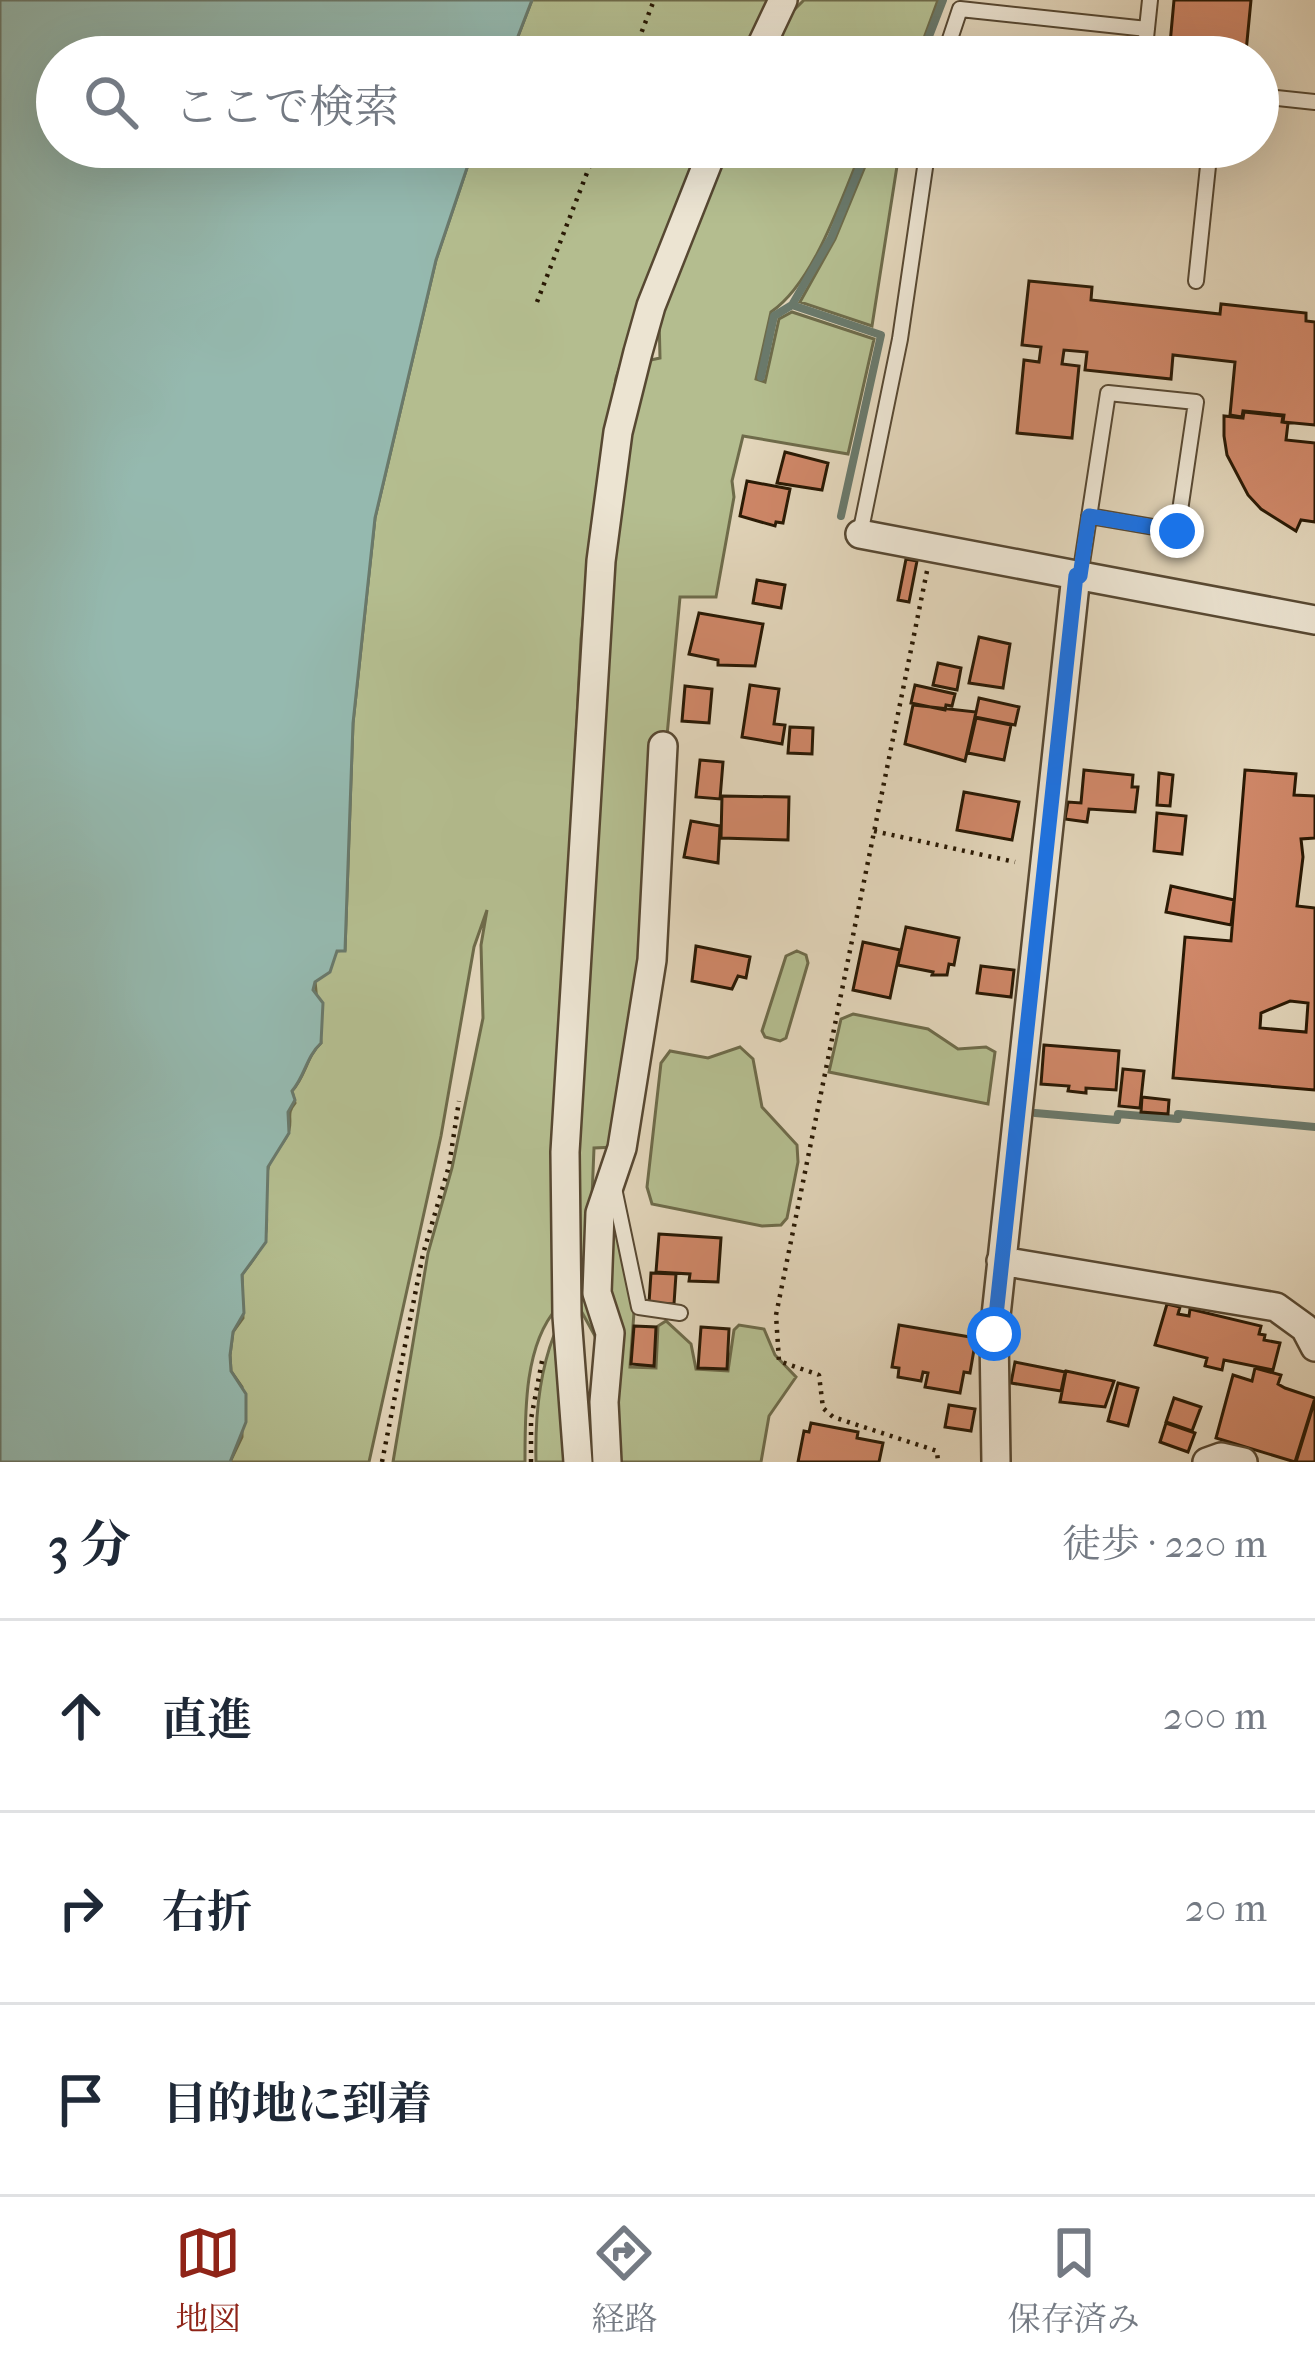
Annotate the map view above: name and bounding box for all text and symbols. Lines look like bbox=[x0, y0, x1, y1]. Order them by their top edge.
search box bbox=[36, 36, 1279, 168]
icon: search bbox=[78, 69, 144, 135]
text: ここで検索 bbox=[174, 81, 399, 134]
route end bbox=[1150, 504, 1204, 558]
route start bbox=[967, 1307, 1021, 1361]
text: 3 分 bbox=[48, 1515, 131, 1575]
text: 徒歩 · 220 m bbox=[1062, 1521, 1267, 1567]
icon: ahead bbox=[48, 1683, 114, 1749]
text: 200 m bbox=[1163, 1693, 1267, 1739]
text: 直進 bbox=[162, 1694, 252, 1747]
icon: right bbox=[48, 1875, 114, 1941]
text: 20 m bbox=[1185, 1885, 1267, 1931]
text: 右折 bbox=[162, 1886, 252, 1939]
icon: arrive bbox=[48, 2067, 114, 2133]
text: 目的地に到着 bbox=[162, 2078, 432, 2131]
tab: 地図 bbox=[175, 2220, 241, 2339]
tab: 経路 bbox=[591, 2220, 657, 2339]
tab: 保存済み bbox=[1008, 2220, 1140, 2339]

